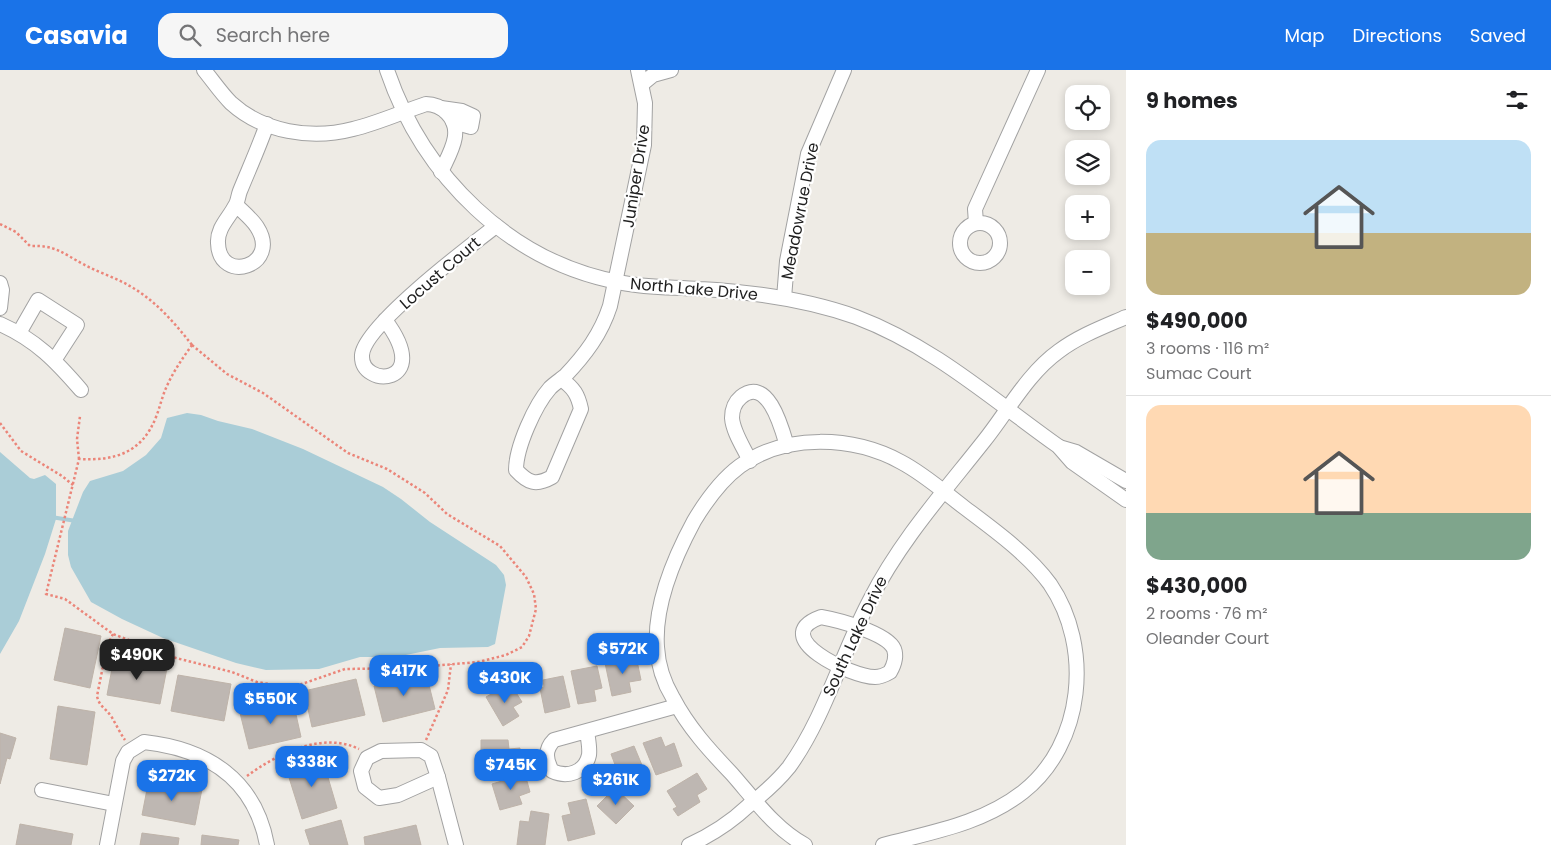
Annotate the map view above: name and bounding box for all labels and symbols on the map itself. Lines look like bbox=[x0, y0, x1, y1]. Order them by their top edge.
street label: Juniper Drive bbox=[617, 123, 656, 229]
street label: Meadowrue Drive bbox=[775, 140, 825, 282]
street label: Locust Court bbox=[395, 231, 485, 315]
street label: North Lake Drive bbox=[629, 272, 759, 306]
street label: South Lake Drive bbox=[817, 572, 893, 700]
pin: $572K bbox=[588, 632, 658, 675]
pin: $490K bbox=[102, 638, 172, 681]
pin: $417K bbox=[369, 654, 439, 697]
pin: $430K bbox=[470, 662, 540, 704]
pin: $550K bbox=[236, 682, 306, 725]
pin: $338K bbox=[277, 746, 347, 788]
pin: $745K bbox=[476, 748, 546, 791]
pin: $272K bbox=[137, 760, 207, 802]
pin: $261K bbox=[581, 764, 651, 806]

